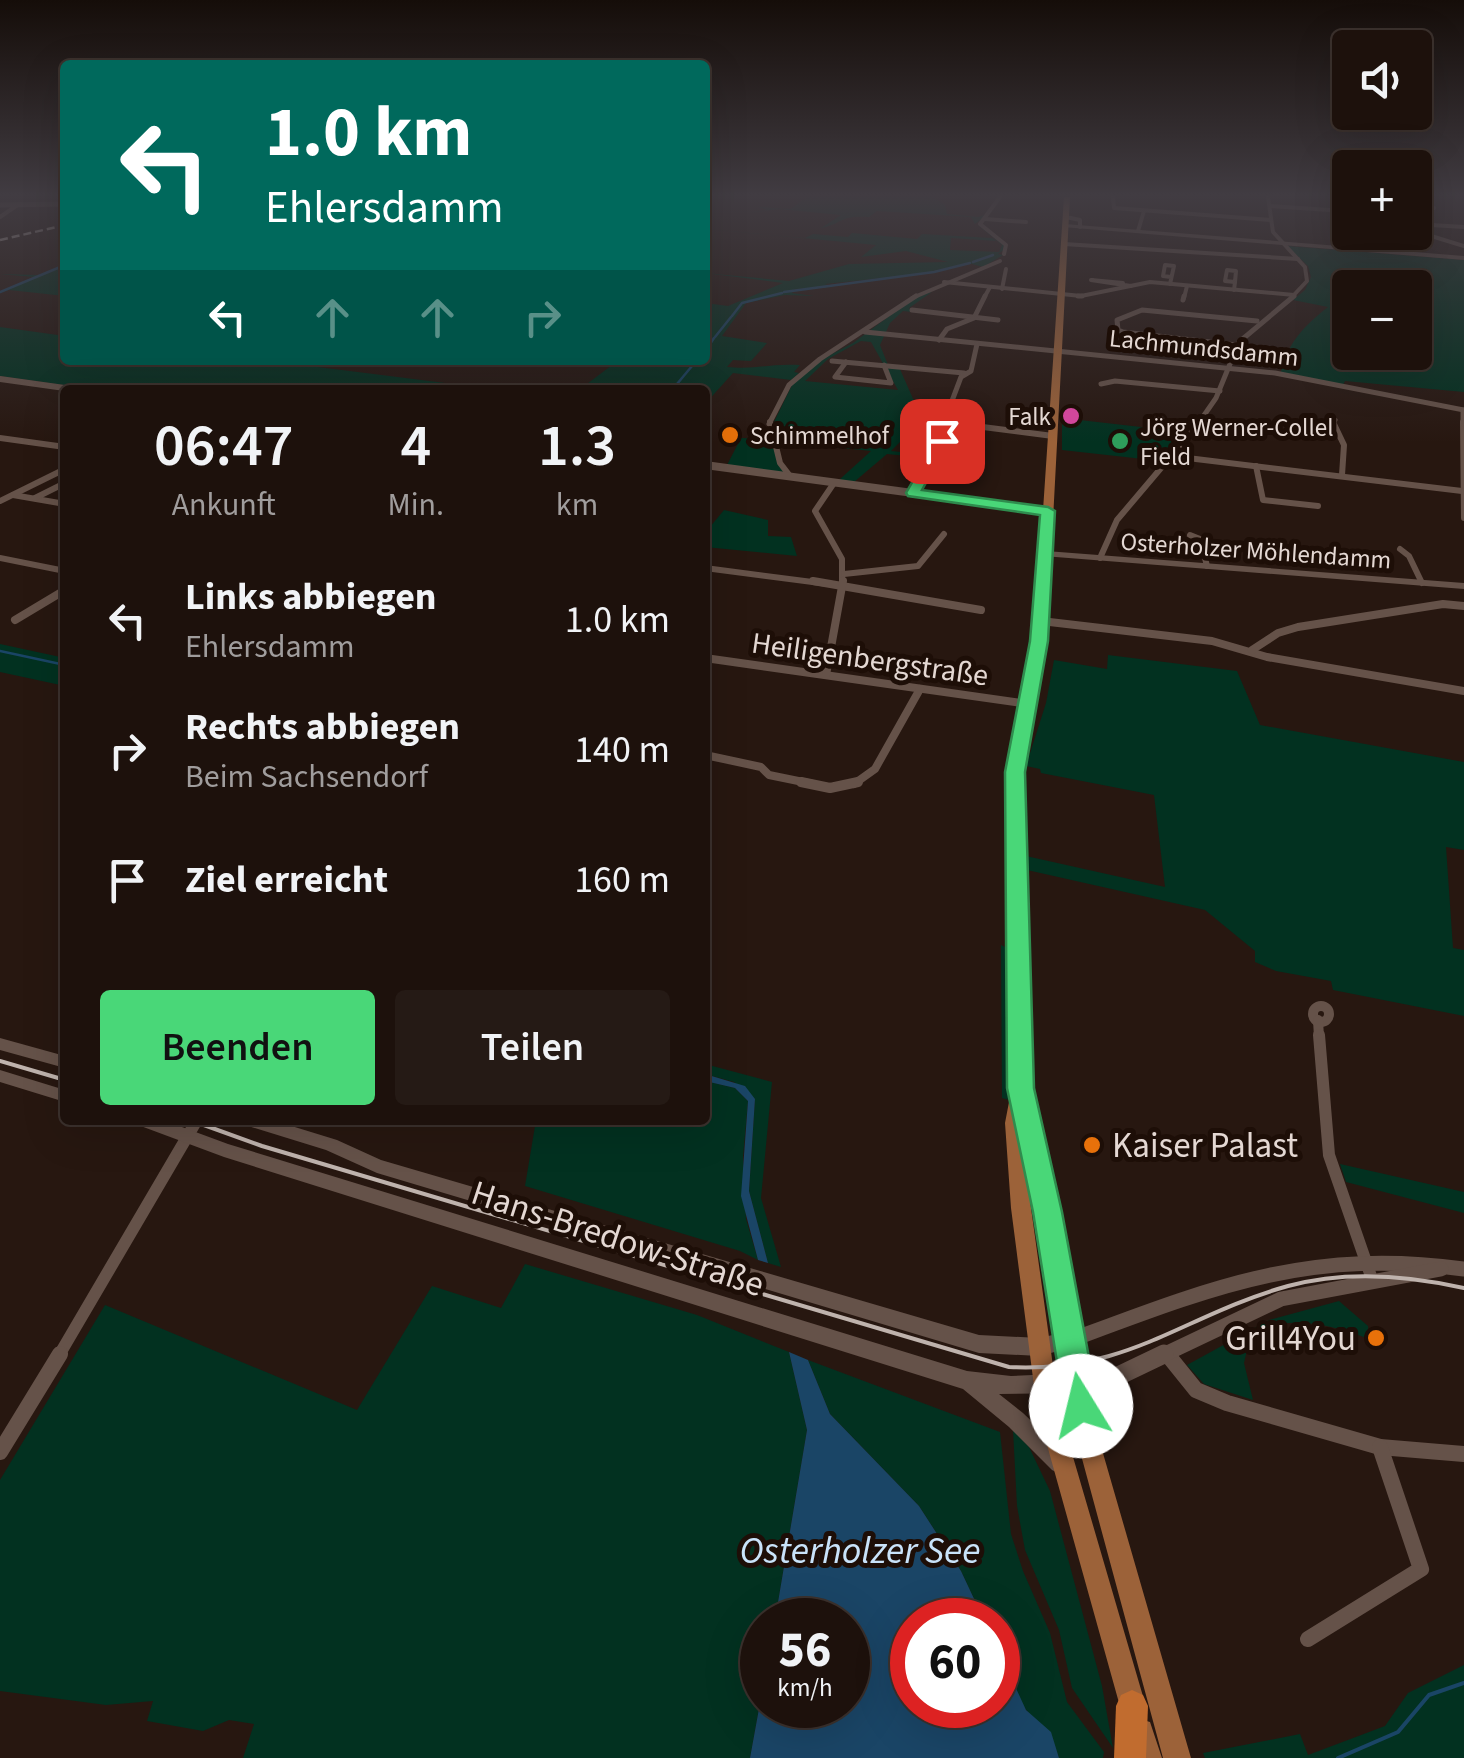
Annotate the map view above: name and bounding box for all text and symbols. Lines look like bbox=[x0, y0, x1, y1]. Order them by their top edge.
map controls bbox=[1332, 30, 1432, 370]
button: sound bbox=[1332, 30, 1432, 130]
text: 1.0 km bbox=[265, 83, 472, 183]
icon: left bbox=[100, 100, 230, 230]
button: + bbox=[1332, 150, 1432, 250]
text: Ehlersdamm bbox=[265, 176, 504, 240]
button: − bbox=[1332, 270, 1432, 370]
icon: left bbox=[200, 290, 255, 345]
icon: ahead bbox=[305, 290, 360, 345]
icon: ahead bbox=[410, 290, 465, 345]
icon: right bbox=[515, 290, 570, 345]
street label: Lachmundsdamm bbox=[1108, 320, 1300, 376]
pin bbox=[900, 399, 985, 484]
place label: Falk bbox=[1008, 399, 1052, 435]
text: 06:47 bbox=[154, 404, 294, 489]
text: 4 bbox=[400, 404, 431, 489]
text: 1.3 bbox=[538, 404, 616, 489]
marker: Falk bbox=[1060, 405, 1082, 427]
place label: Jörg Werner-Collel Field bbox=[1140, 410, 1334, 475]
icon: arrive bbox=[915, 414, 970, 469]
place label: Schimmelhof bbox=[750, 418, 890, 454]
marker: Schimmelhof bbox=[719, 424, 741, 446]
marker: Jörg Werner-Collel Field bbox=[1109, 430, 1131, 452]
text: Ankunft bbox=[172, 482, 276, 528]
text: Min. bbox=[387, 482, 444, 528]
text: km bbox=[556, 482, 598, 528]
street label: Osterholzer Möhlendamm bbox=[1119, 524, 1393, 578]
text: Links abbiegen bbox=[185, 570, 437, 624]
icon: left bbox=[100, 593, 155, 648]
text: 1.0 km bbox=[565, 593, 670, 647]
street label: Heiligenbergstraße bbox=[749, 622, 991, 697]
text: Ehlersdamm bbox=[185, 624, 355, 670]
text: Rechts abbiegen bbox=[185, 700, 460, 754]
icon: right bbox=[100, 723, 155, 778]
text: 140 m bbox=[574, 723, 670, 777]
text: Beim Sachsendorf bbox=[185, 754, 428, 800]
icon: arrive bbox=[100, 853, 155, 908]
text: Ziel erreicht bbox=[185, 853, 388, 907]
text: 160 m bbox=[574, 853, 670, 907]
button: Beenden bbox=[100, 990, 375, 1105]
button: Teilen bbox=[395, 990, 670, 1105]
place label: Kaiser Palast bbox=[1112, 1121, 1298, 1171]
marker: Kaiser Palast bbox=[1081, 1134, 1103, 1156]
street label: Hans-Bredow-Straße bbox=[465, 1168, 771, 1310]
place label: Grill4You bbox=[1225, 1314, 1356, 1364]
marker: Grill4You bbox=[1365, 1327, 1387, 1349]
position arrow bbox=[1029, 1354, 1133, 1458]
water label: Osterholzer See bbox=[739, 1524, 981, 1578]
speed limit sign: 60 bbox=[890, 1598, 1020, 1728]
text: 56 bbox=[779, 1615, 831, 1686]
text: km/h bbox=[777, 1670, 833, 1706]

